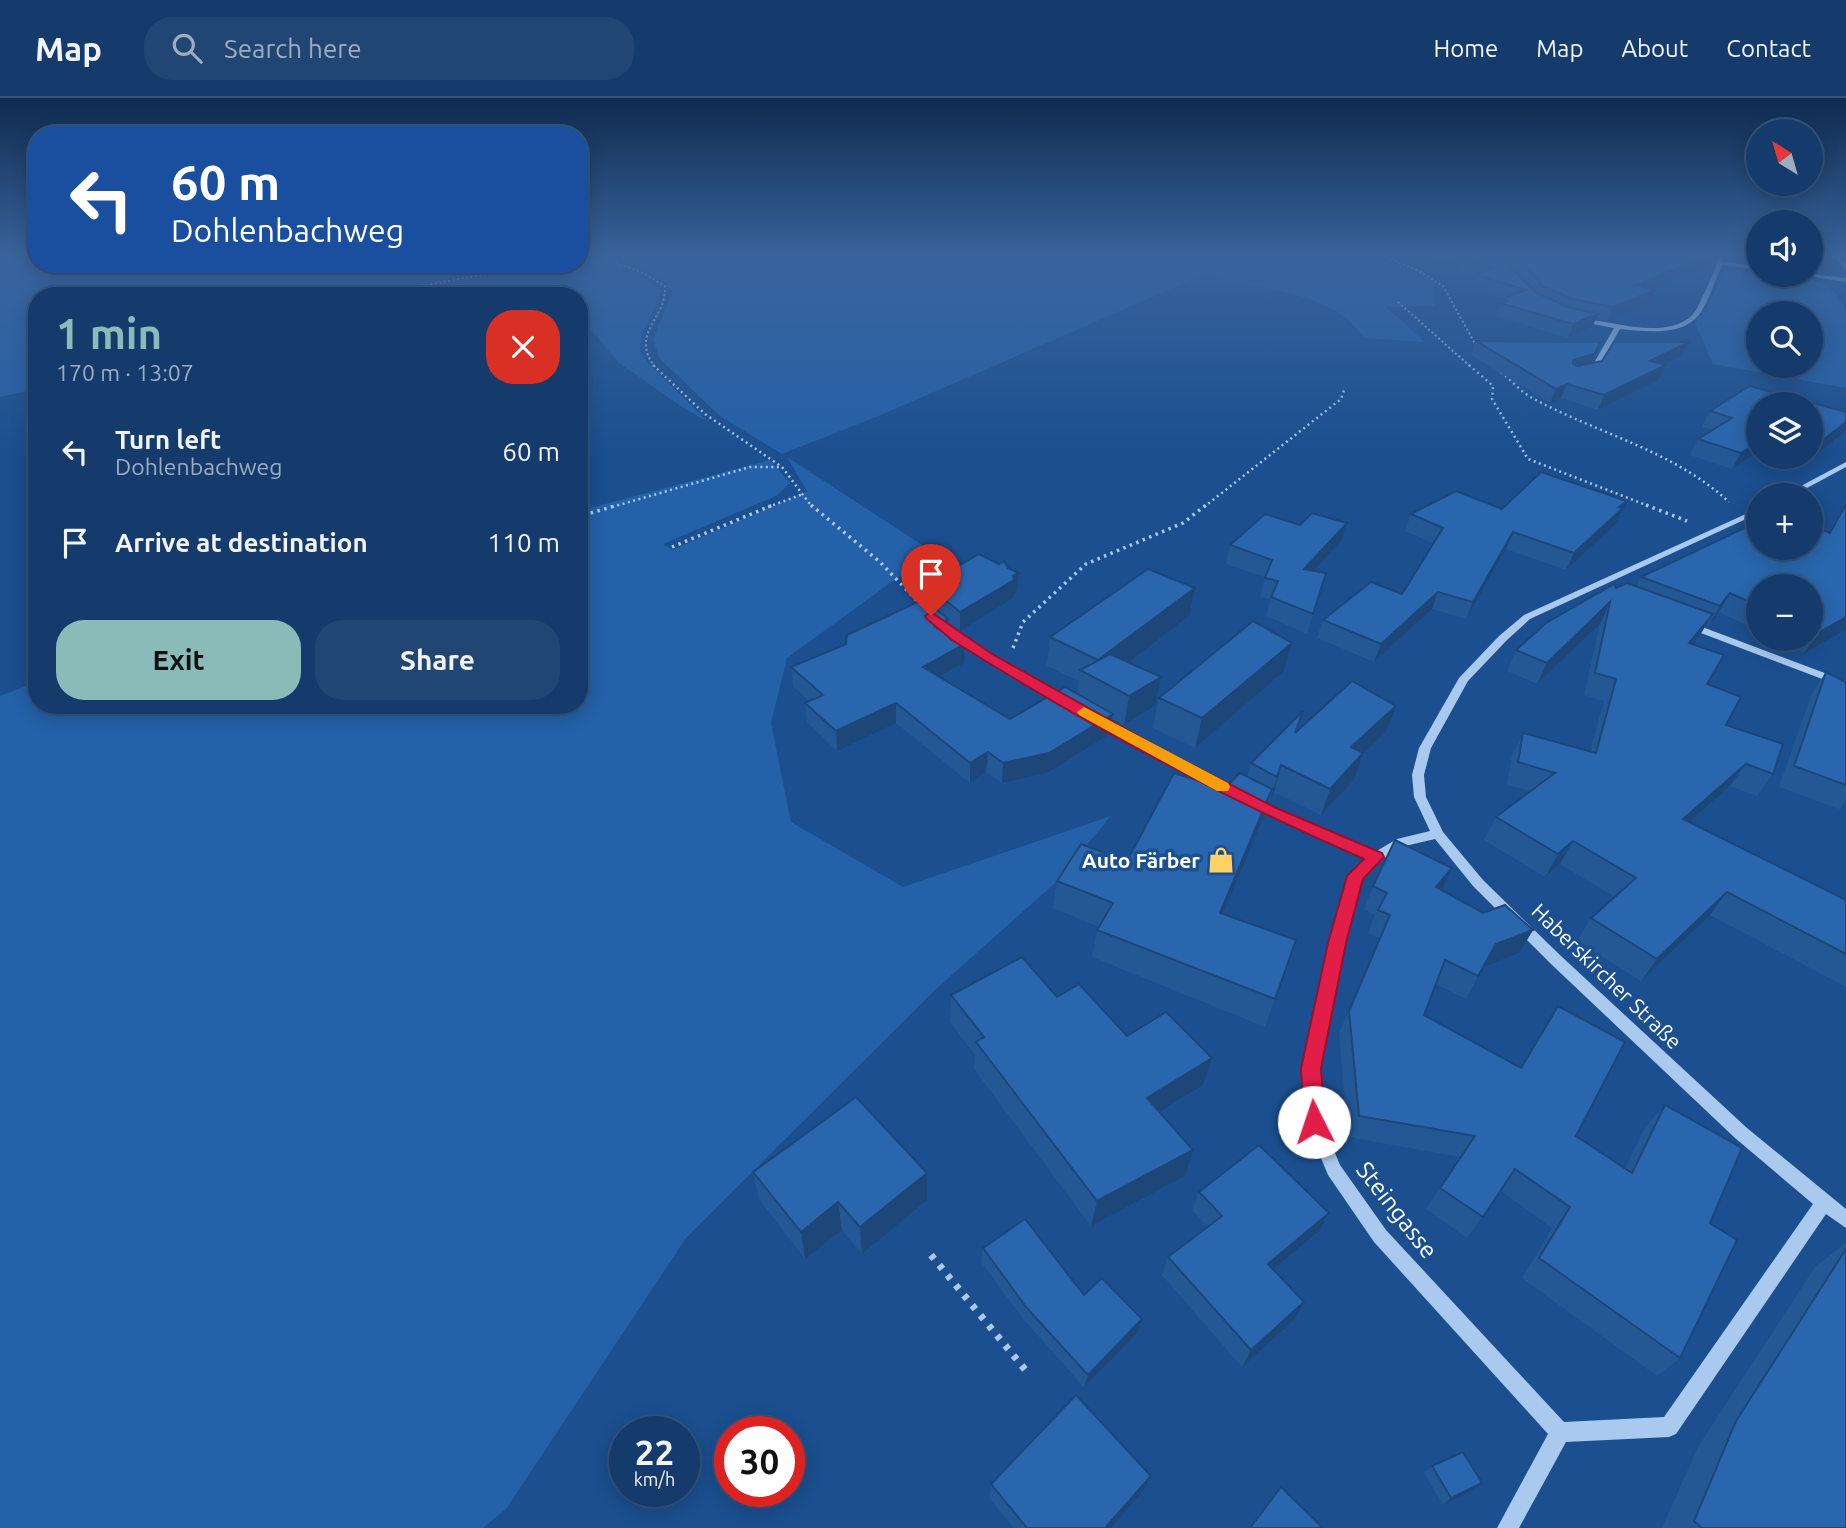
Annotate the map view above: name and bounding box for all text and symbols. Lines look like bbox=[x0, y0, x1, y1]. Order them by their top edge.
search box bbox=[144, 17, 634, 80]
icon: search bbox=[168, 29, 206, 67]
text: Map bbox=[35, 30, 102, 67]
text: Search here bbox=[224, 34, 362, 63]
text: Home bbox=[1433, 35, 1498, 62]
text: Map bbox=[1536, 35, 1583, 62]
text: About bbox=[1621, 35, 1688, 62]
text: Contact bbox=[1726, 35, 1811, 62]
north arrow bbox=[1746, 119, 1824, 196]
map controls bbox=[1746, 119, 1823, 651]
icon: left bbox=[56, 154, 147, 245]
text: 60 m bbox=[171, 154, 280, 209]
button: sound bbox=[1746, 210, 1823, 287]
text: Dohlenbachweg bbox=[171, 212, 404, 248]
button: search bbox=[1746, 301, 1823, 378]
text: 1 min bbox=[56, 310, 162, 357]
button: close bbox=[486, 310, 560, 384]
text: 170 m · 13:07 bbox=[56, 360, 194, 385]
button: layers bbox=[1746, 392, 1823, 469]
text: Turn left bbox=[115, 425, 221, 454]
icon: left bbox=[56, 433, 94, 471]
text: 60 m bbox=[502, 437, 560, 466]
text: Dohlenbachweg bbox=[115, 454, 283, 479]
button: + bbox=[1746, 483, 1823, 560]
icon: arrive bbox=[56, 524, 94, 562]
text: Arrive at destination bbox=[115, 528, 368, 557]
text: 110 m bbox=[488, 528, 560, 557]
pin bbox=[901, 544, 961, 616]
icon: arrive bbox=[912, 555, 950, 593]
button: − bbox=[1746, 574, 1823, 651]
button: Exit bbox=[56, 620, 301, 700]
button: Share bbox=[315, 620, 560, 700]
shop icon: Auto Färber bbox=[1206, 845, 1236, 875]
place label: Auto Färber bbox=[1082, 848, 1200, 872]
street label: Haberskircher Straße bbox=[1527, 898, 1687, 1054]
position arrow bbox=[1277, 1085, 1351, 1159]
street label: Steingasse bbox=[1351, 1156, 1443, 1264]
speed limit sign: 30 bbox=[714, 1416, 805, 1507]
text: 22 bbox=[635, 1432, 674, 1472]
text: km/h bbox=[634, 1469, 675, 1489]

